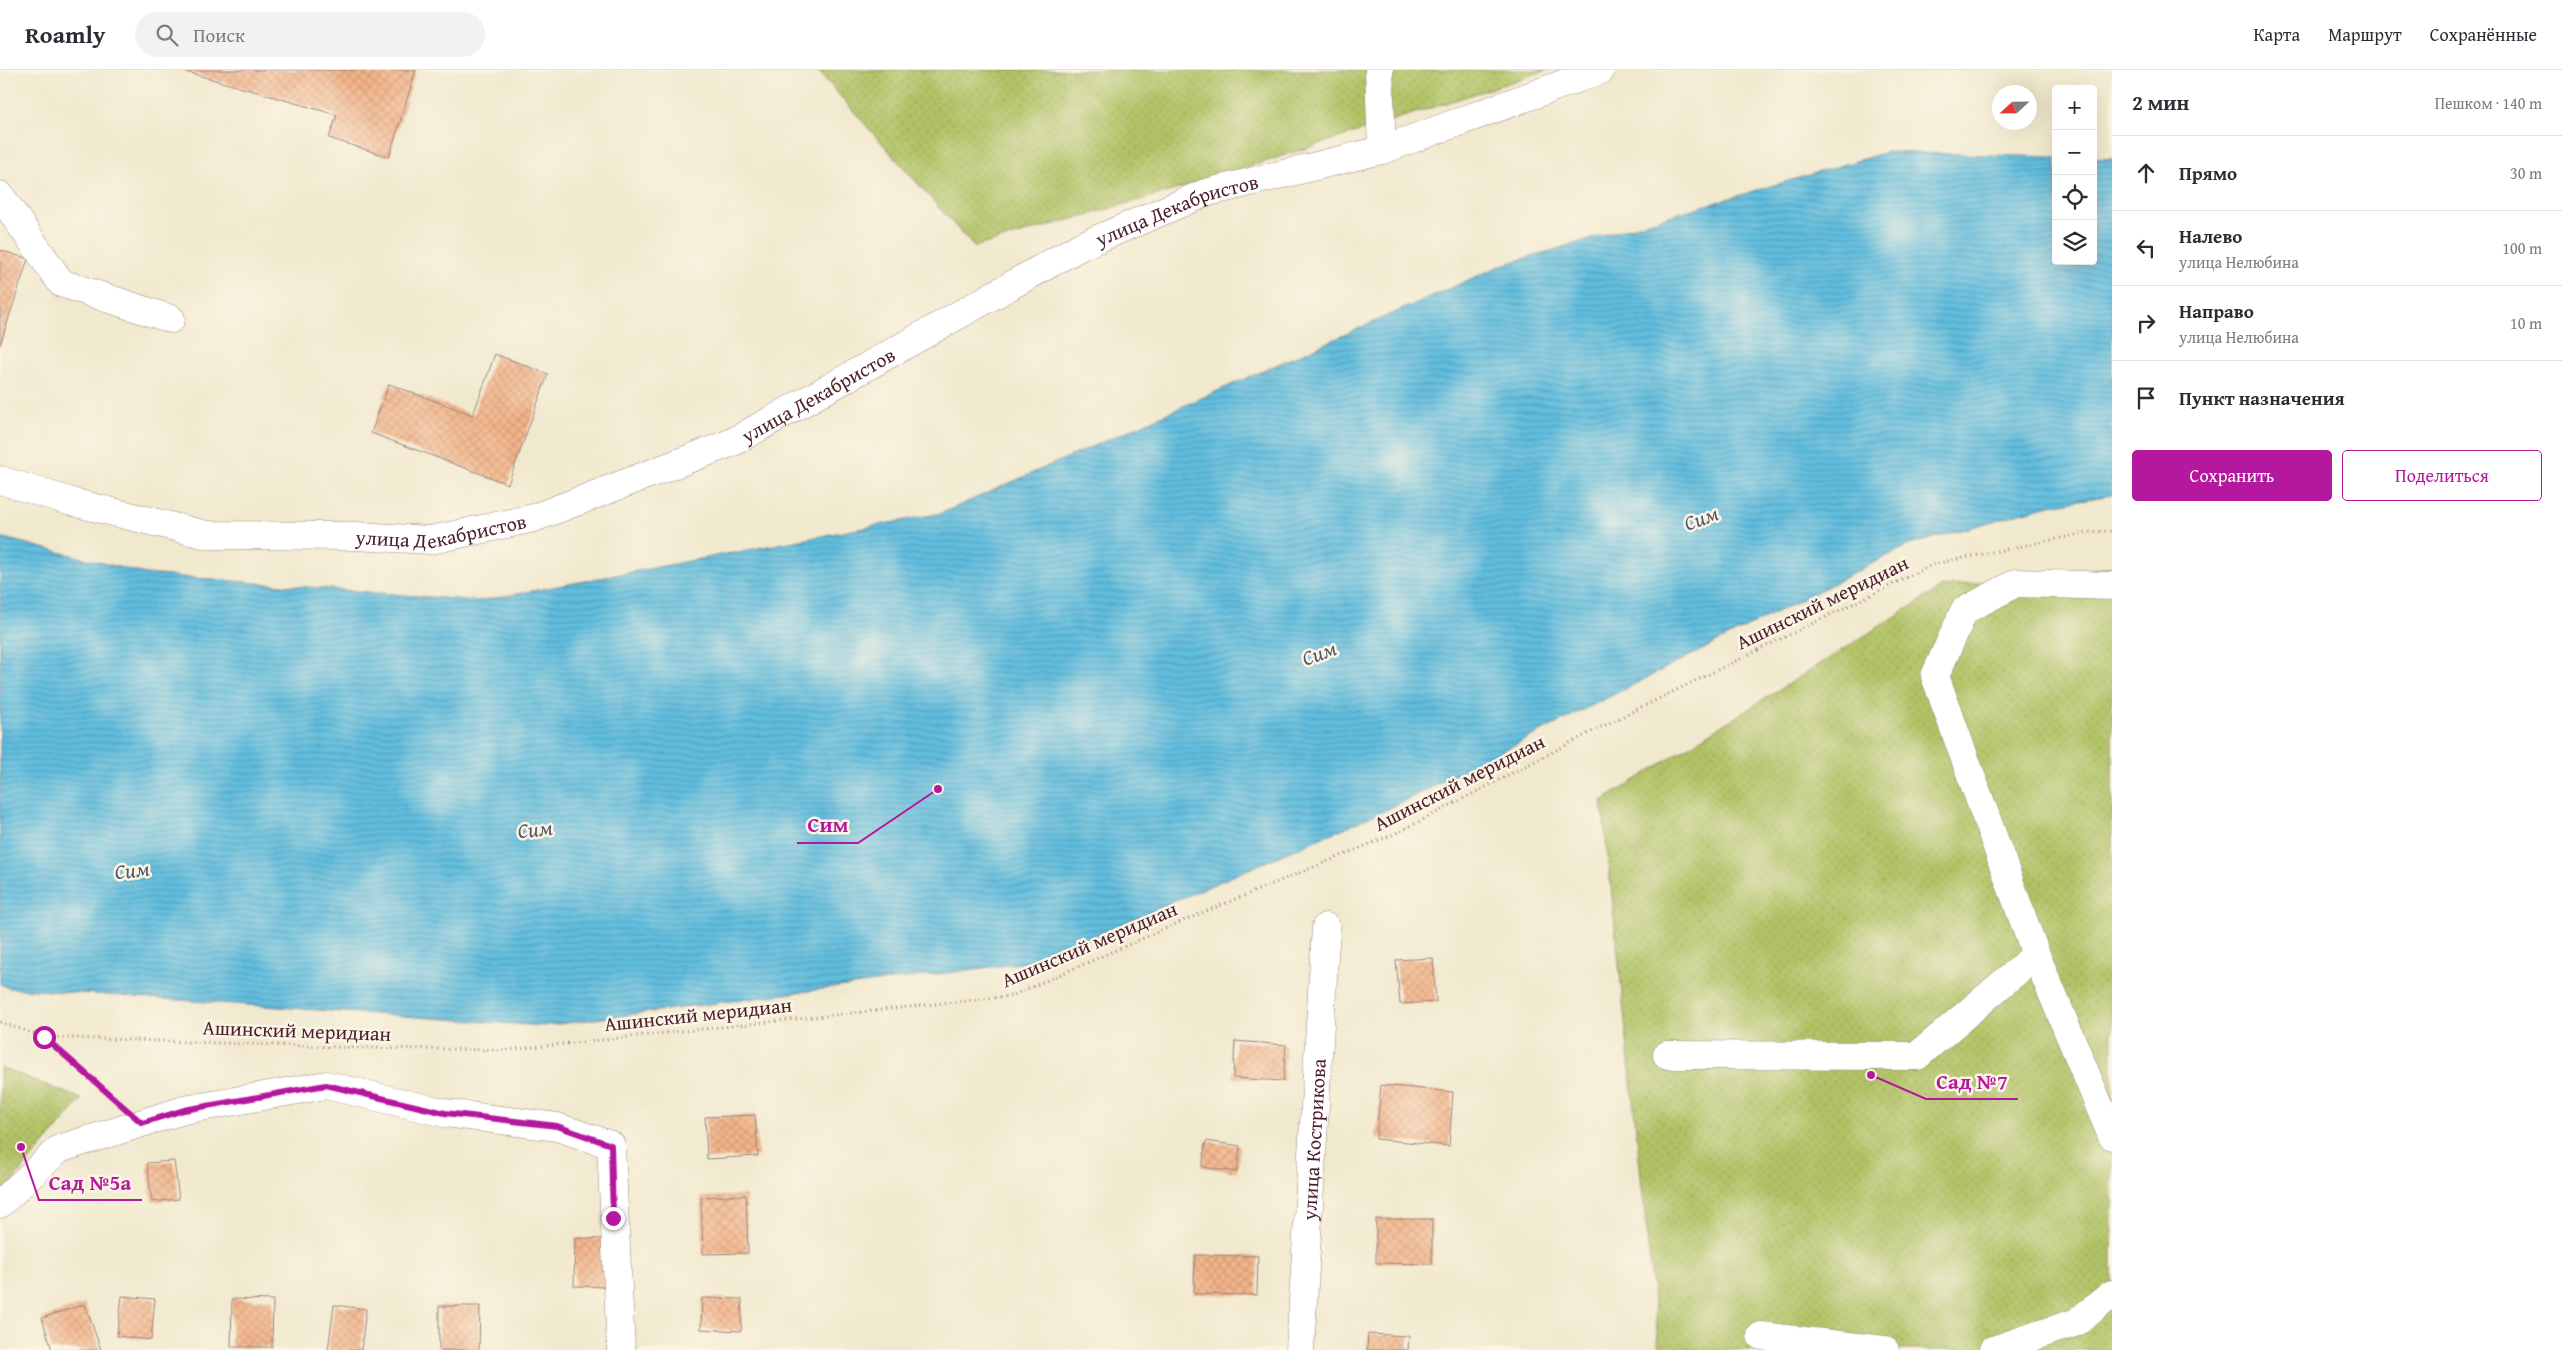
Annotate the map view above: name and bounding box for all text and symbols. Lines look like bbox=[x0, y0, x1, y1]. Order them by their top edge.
search box bbox=[135, 12, 485, 57]
text: Roamly bbox=[25, 17, 105, 52]
icon: search bbox=[153, 21, 181, 49]
text: Поиск bbox=[193, 21, 245, 49]
text: Карта bbox=[2254, 21, 2300, 48]
text: Маршрут bbox=[2328, 21, 2402, 48]
text: Сохранённые bbox=[2430, 21, 2537, 48]
north arrow bbox=[1992, 85, 2037, 130]
map controls bbox=[2052, 85, 2097, 265]
button: + bbox=[2052, 85, 2097, 130]
text: 2 мин bbox=[2132, 87, 2189, 118]
text: Пешком · 140 m bbox=[2435, 91, 2542, 115]
button: − bbox=[2052, 130, 2097, 175]
icon: ahead bbox=[2132, 159, 2160, 187]
text: Прямо bbox=[2179, 159, 2237, 187]
text: 30 m bbox=[2510, 161, 2542, 185]
street label: улица Декабристов bbox=[1090, 166, 1261, 253]
button: locate bbox=[2052, 175, 2097, 220]
button: layers bbox=[2052, 220, 2097, 265]
text: Налево bbox=[2179, 222, 2242, 250]
icon: left bbox=[2132, 234, 2160, 262]
text: 100 m bbox=[2502, 236, 2542, 260]
text: улица Нелюбина bbox=[2179, 250, 2299, 274]
text: Направо bbox=[2179, 297, 2254, 325]
icon: right bbox=[2132, 309, 2160, 337]
text: 10 m bbox=[2510, 311, 2542, 335]
text: улица Нелюбина bbox=[2179, 325, 2299, 349]
street label: улица Декабристов bbox=[735, 339, 900, 450]
icon: arrive bbox=[2132, 384, 2160, 412]
text: Пункт назначения bbox=[2179, 384, 2345, 412]
button: Сохранить bbox=[2132, 450, 2332, 501]
button: Поделиться bbox=[2342, 450, 2542, 501]
water label: Сим bbox=[1679, 497, 1723, 539]
street label: улица Декабристов bbox=[354, 506, 529, 555]
street label: Ашинский меридиан bbox=[1731, 547, 1913, 656]
water label: Сим bbox=[1297, 632, 1341, 674]
street label: Ашинский меридиан bbox=[1368, 726, 1550, 838]
callout: Сим bbox=[797, 807, 858, 843]
text: Сим bbox=[808, 809, 849, 840]
water label: Сим bbox=[516, 812, 554, 846]
water label: Сим bbox=[113, 853, 151, 887]
street label: Ашинский меридиан bbox=[997, 894, 1182, 994]
street label: Ашинский меридиан bbox=[603, 990, 794, 1038]
street label: Ашинский меридиан bbox=[202, 1012, 392, 1048]
route start bbox=[33, 1026, 56, 1049]
street label: улица Кострикова bbox=[1293, 1057, 1332, 1222]
callout: Сад №7 bbox=[1926, 1063, 2018, 1099]
text: Сад №7 bbox=[1936, 1066, 2008, 1097]
callout: Сад №5а bbox=[39, 1164, 142, 1200]
text: Сад №5а bbox=[49, 1167, 131, 1198]
route end bbox=[602, 1207, 625, 1230]

